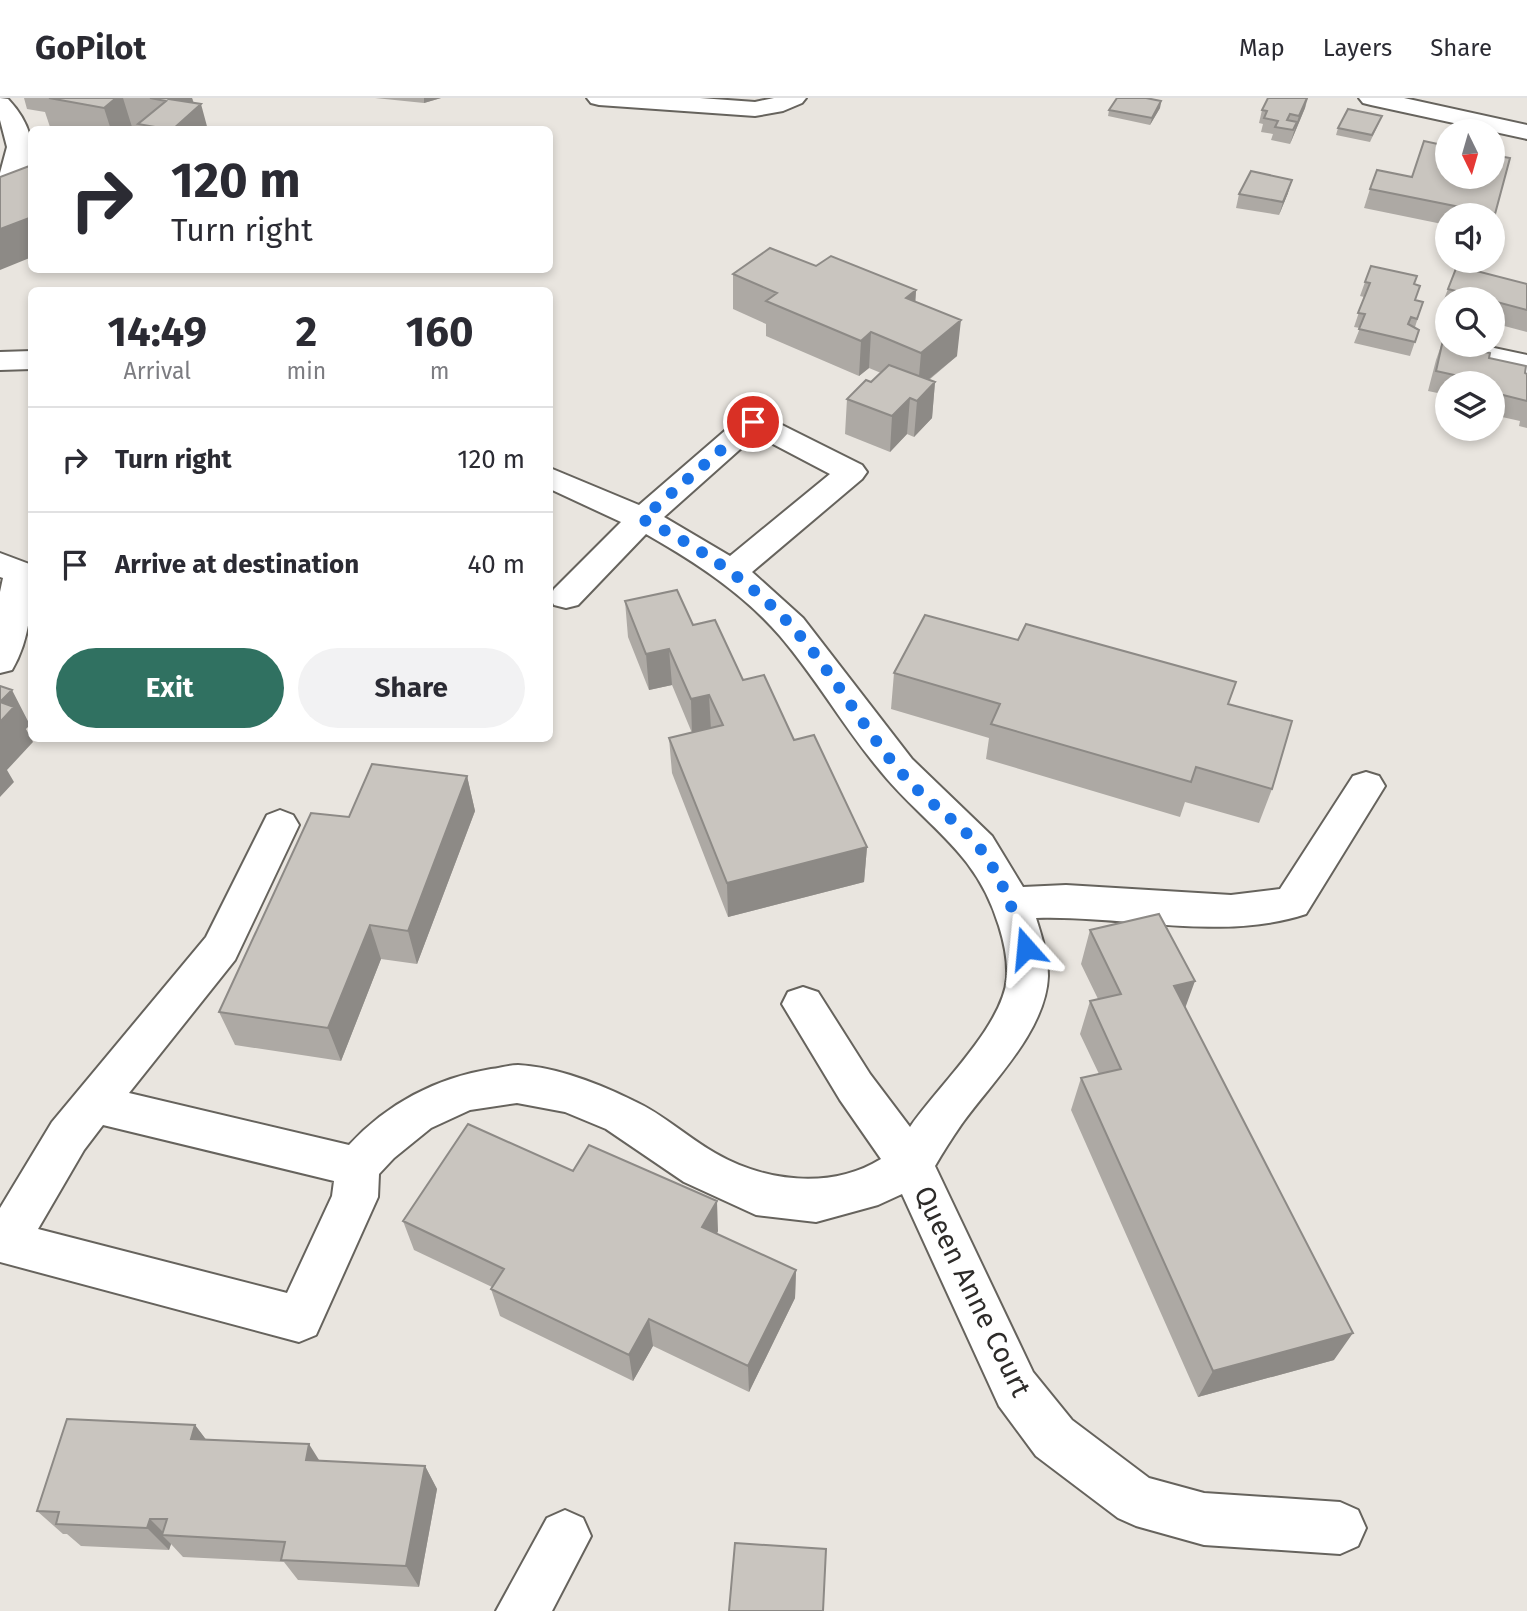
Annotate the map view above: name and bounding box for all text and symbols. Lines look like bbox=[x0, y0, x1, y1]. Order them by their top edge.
text: GoPilot bbox=[35, 28, 146, 68]
text: Map bbox=[1239, 34, 1285, 62]
text: Layers bbox=[1323, 34, 1392, 62]
text: Share bbox=[1430, 34, 1492, 62]
north arrow bbox=[1435, 119, 1505, 189]
map controls bbox=[1435, 119, 1505, 441]
text: 120 m bbox=[171, 151, 301, 210]
icon: right bbox=[56, 154, 147, 245]
button: sound bbox=[1435, 203, 1505, 273]
text: Turn right bbox=[171, 211, 313, 249]
button: search bbox=[1435, 287, 1505, 357]
text: 14:49 bbox=[108, 307, 207, 357]
text: 2 bbox=[296, 307, 317, 357]
text: 160 bbox=[406, 307, 473, 357]
text: Arrival bbox=[124, 357, 191, 385]
text: min bbox=[287, 357, 326, 385]
text: m bbox=[430, 357, 449, 385]
button: layers bbox=[1435, 371, 1505, 441]
pin bbox=[723, 392, 783, 452]
icon: arrive bbox=[734, 403, 772, 441]
icon: right bbox=[56, 441, 94, 479]
text: Turn right bbox=[115, 444, 232, 475]
text: 120 m bbox=[457, 444, 525, 475]
icon: arrive bbox=[56, 546, 94, 584]
text: Arrive at destination bbox=[115, 549, 359, 580]
text: 40 m bbox=[467, 549, 525, 580]
button: Exit bbox=[56, 648, 284, 728]
button: Share bbox=[298, 648, 525, 728]
position arrow bbox=[989, 911, 1063, 985]
street label: Queen Anne Court bbox=[907, 1181, 1038, 1403]

